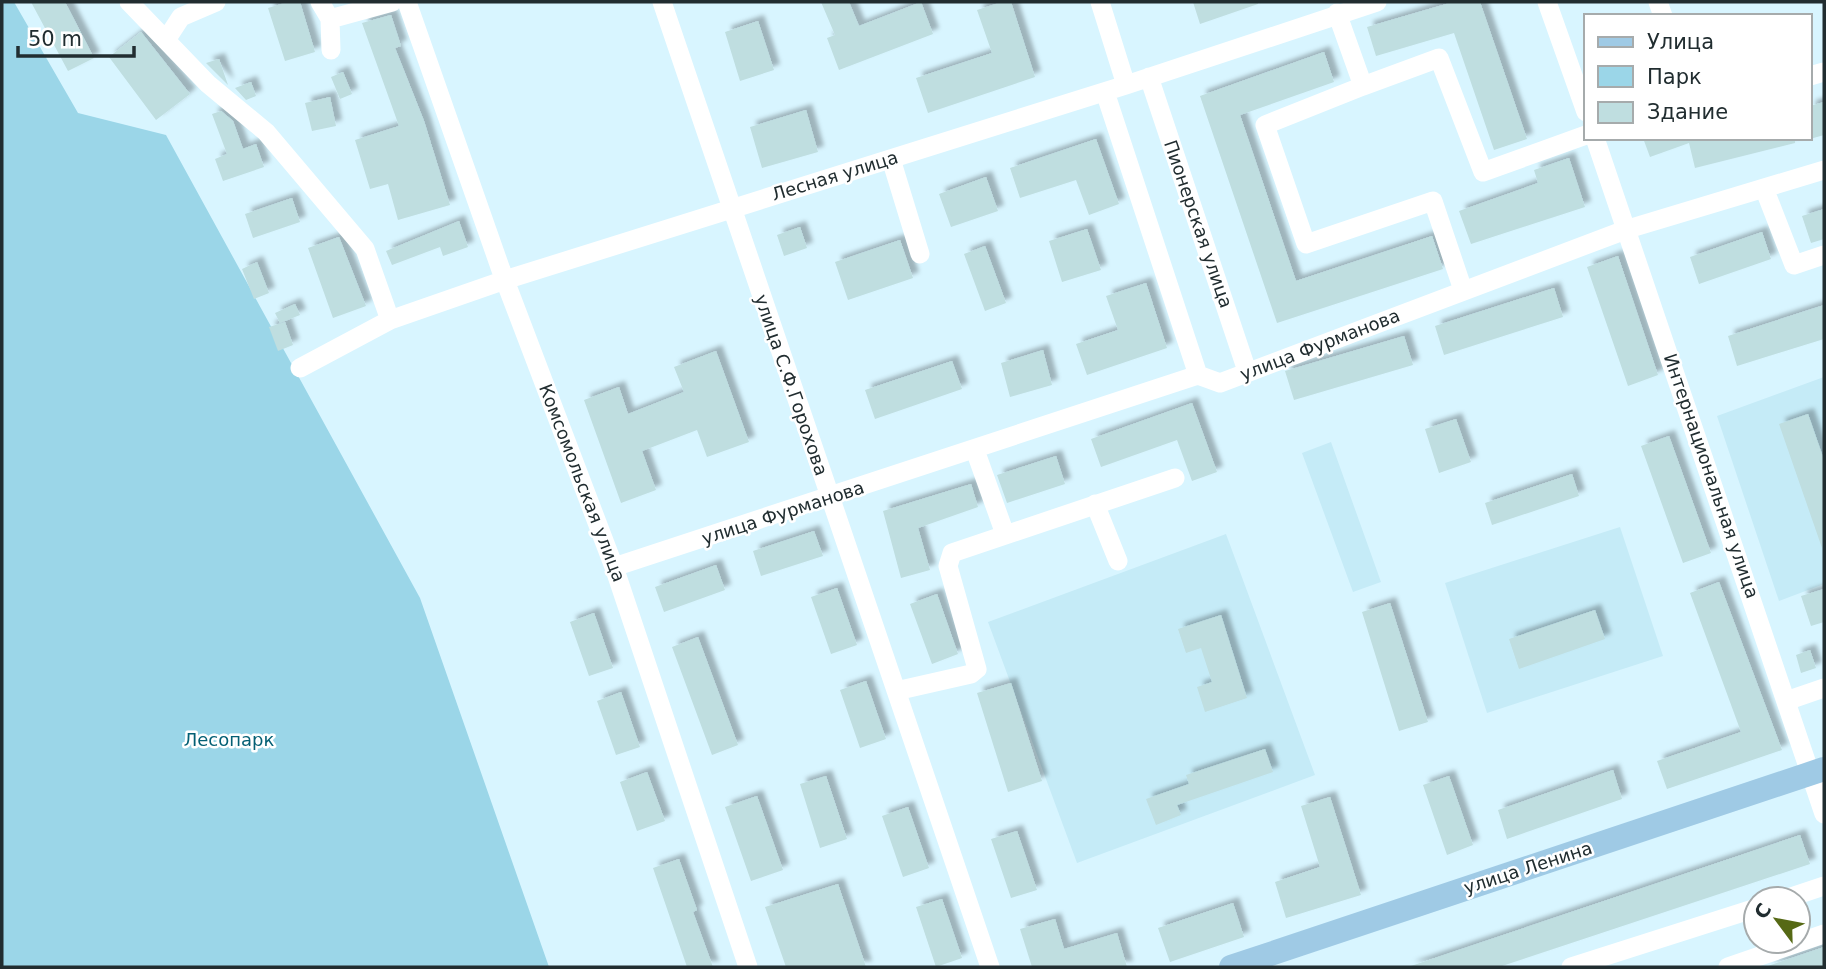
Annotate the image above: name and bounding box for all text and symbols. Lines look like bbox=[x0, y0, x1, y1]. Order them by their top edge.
scale bar bbox=[18, 14, 133, 58]
legend bbox=[1584, 14, 1812, 140]
text: 50 m bbox=[28, 27, 82, 51]
text: Улица bbox=[1647, 30, 1714, 54]
text: Парк bbox=[1647, 65, 1702, 89]
text: Здание bbox=[1647, 100, 1728, 124]
street label: Пионерская улица bbox=[1160, 137, 1237, 310]
street label: Лесная улица bbox=[769, 146, 901, 205]
street label: улица С.Ф.Горохова bbox=[751, 292, 832, 478]
street label: улица Фурманова bbox=[1237, 304, 1403, 385]
street label: Интернациональная улица bbox=[1660, 351, 1763, 601]
street label: Комсомольская улица bbox=[535, 381, 630, 585]
street label: улица Фурманова bbox=[699, 476, 867, 549]
park label: Лесопарк bbox=[184, 729, 274, 750]
street label: улица Ленина bbox=[1461, 837, 1595, 898]
north arrow bbox=[1742, 885, 1812, 955]
text: С bbox=[1750, 899, 1776, 923]

